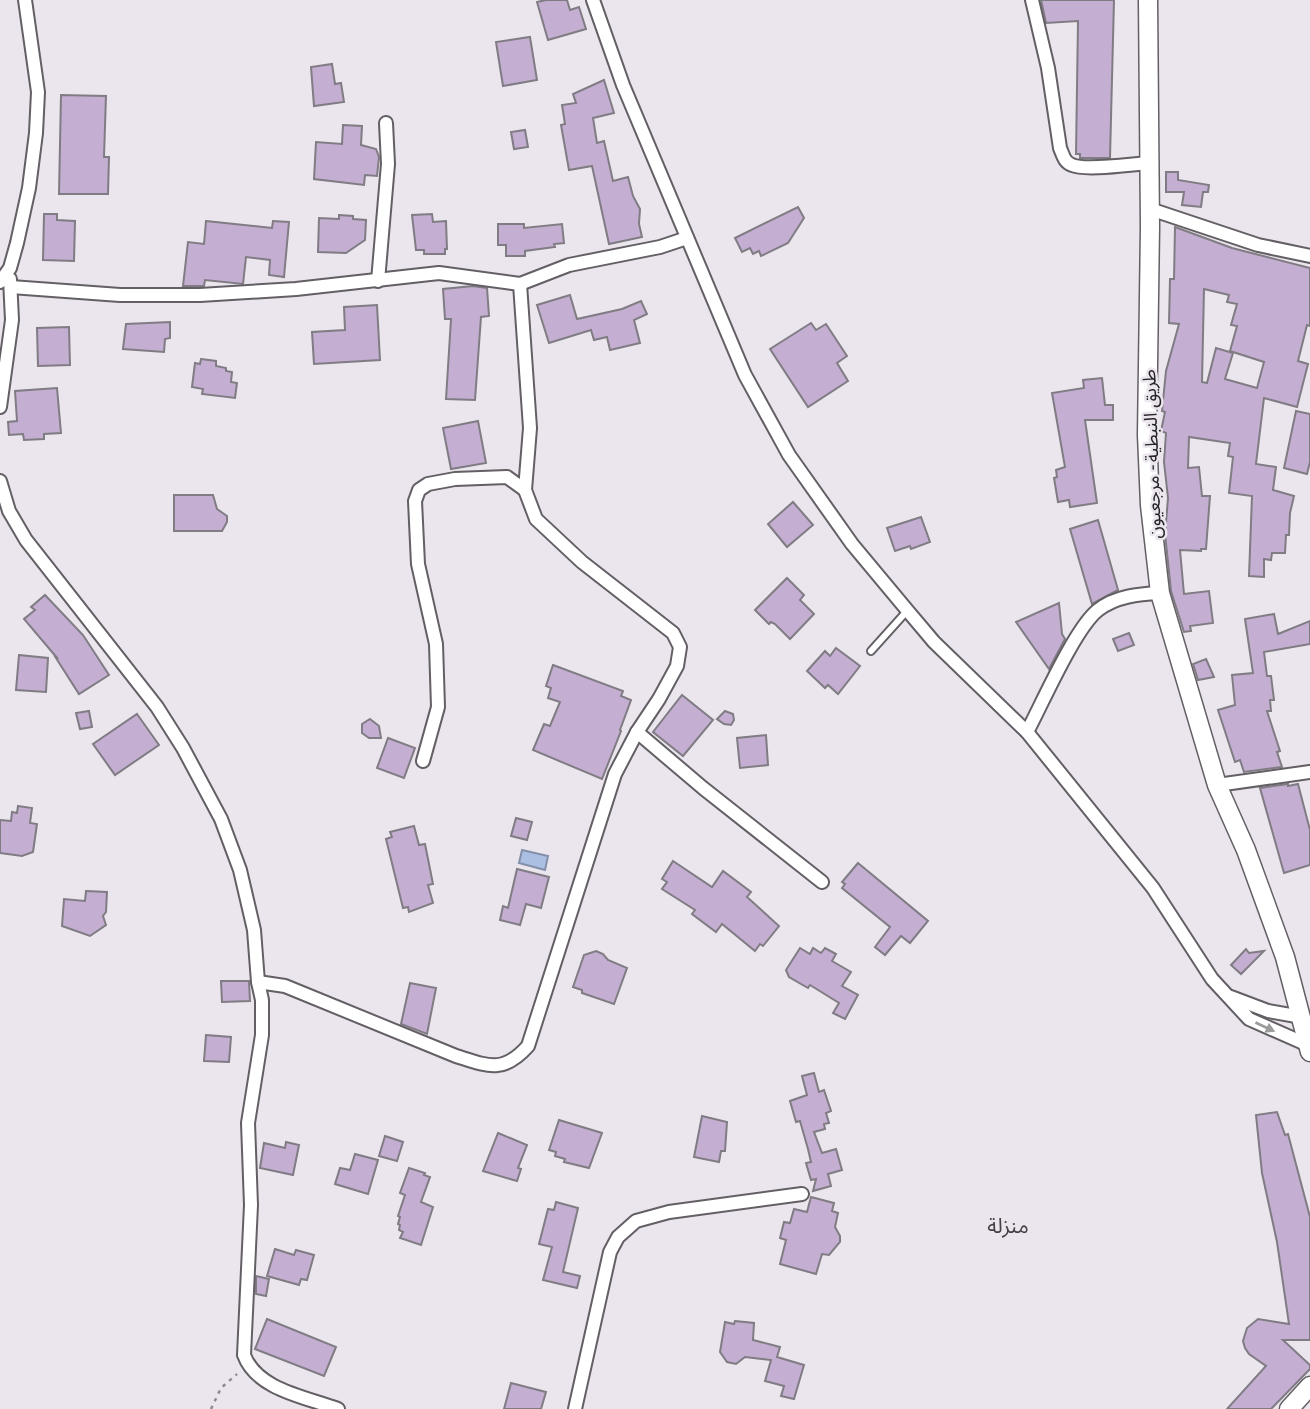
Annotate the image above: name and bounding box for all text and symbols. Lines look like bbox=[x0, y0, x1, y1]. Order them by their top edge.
street label: طريق النبطية - مرجعيون bbox=[1137, 369, 1166, 539]
one-way arrow bbox=[1255, 1021, 1275, 1033]
district label: منزلة bbox=[987, 1212, 1029, 1239]

